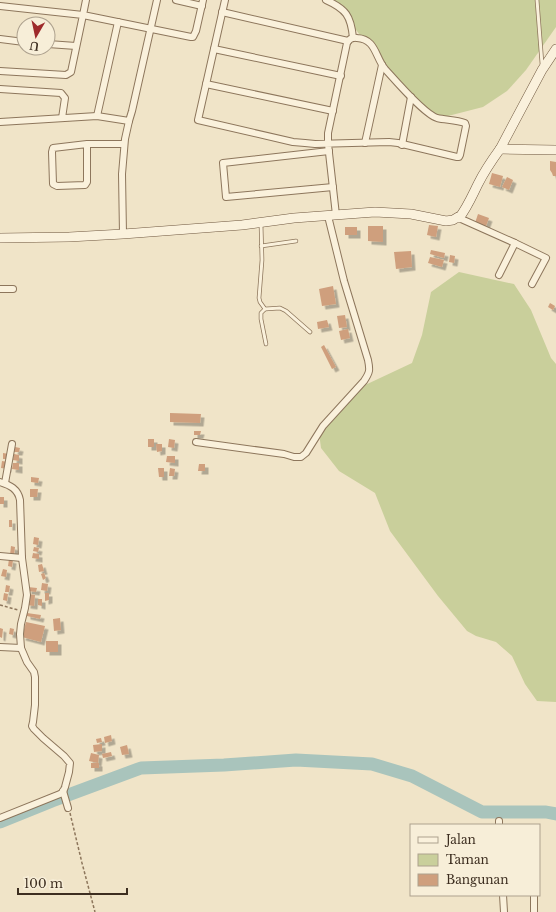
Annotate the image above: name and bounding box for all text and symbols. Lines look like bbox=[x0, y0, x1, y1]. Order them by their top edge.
north arrow bbox=[16, 16, 56, 56]
text: U bbox=[28, 38, 40, 54]
legend bbox=[410, 824, 540, 896]
text: Jalan bbox=[444, 832, 476, 847]
text: Taman bbox=[446, 852, 489, 867]
scale bar bbox=[18, 870, 127, 896]
text: Bangunan bbox=[446, 872, 509, 887]
text: 100 m bbox=[24, 876, 63, 891]

